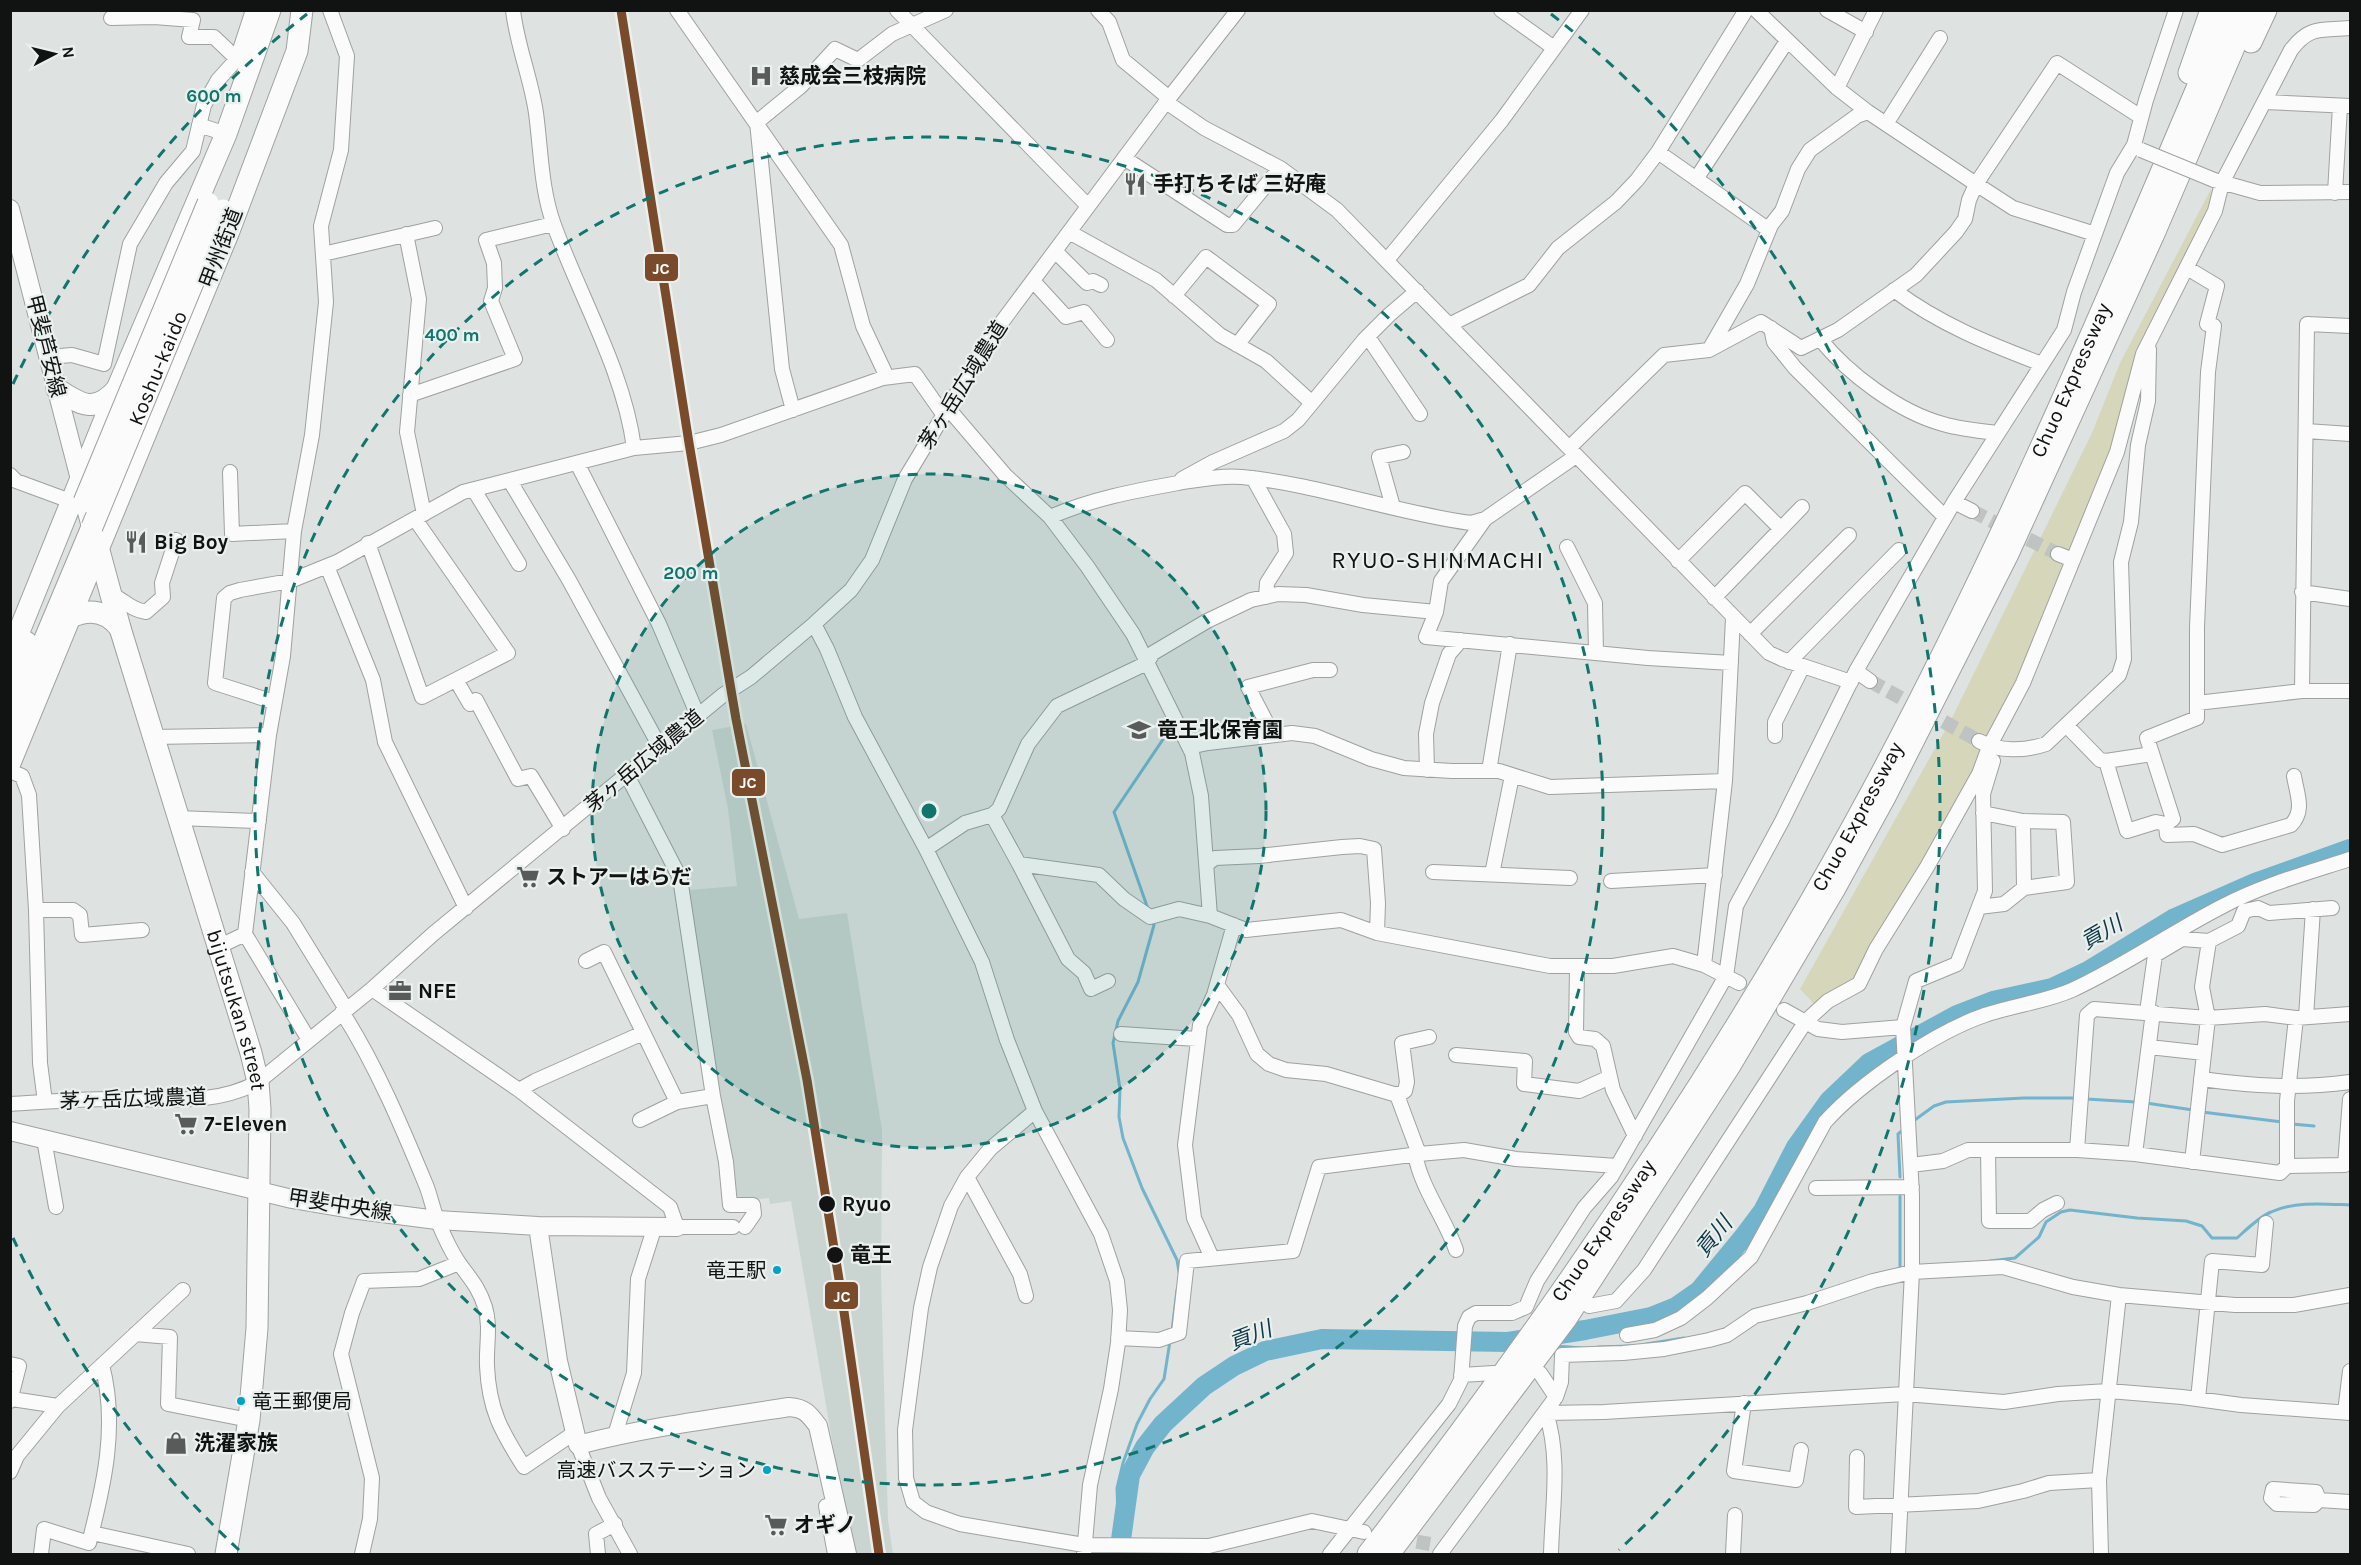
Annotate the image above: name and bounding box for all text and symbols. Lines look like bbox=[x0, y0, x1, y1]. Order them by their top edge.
north arrow bbox=[24, 24, 84, 84]
text: N bbox=[58, 45, 79, 59]
hospital icon: 慈成会三枝病院 bbox=[748, 63, 774, 89]
place label: 慈成会三枝病院 bbox=[779, 64, 926, 88]
text: 600 m bbox=[186, 85, 242, 107]
restaurant icon: 手打ちそば 三好庵 bbox=[1122, 171, 1148, 197]
place label: 手打ちそば 三好庵 bbox=[1153, 172, 1326, 196]
street label: 甲州街道 bbox=[195, 204, 247, 292]
line badge: JC bbox=[644, 253, 679, 282]
text: JC bbox=[652, 259, 670, 278]
street label: 甲斐芦安線 bbox=[22, 292, 70, 400]
street label: Chuo Expressway bbox=[2026, 299, 2116, 461]
street label: Koshu-kaido bbox=[123, 307, 192, 429]
street label: 茅ヶ岳広域農道 bbox=[914, 316, 1012, 454]
text: 400 m bbox=[424, 324, 480, 346]
restaurant icon: Big Boy bbox=[123, 529, 149, 555]
place label: Big Boy bbox=[154, 530, 229, 554]
district label: RYUO-SHINMACHI bbox=[1331, 546, 1545, 574]
text: 200 m bbox=[663, 562, 719, 584]
street label: 茅ヶ岳広域農道 bbox=[580, 705, 708, 817]
school or university icon: 竜王北保育園 bbox=[1126, 717, 1152, 743]
place label: 竜王北保育園 bbox=[1157, 718, 1283, 742]
street label: Chuo Expressway bbox=[1807, 738, 1908, 896]
line badge: JC bbox=[731, 768, 766, 797]
text: JC bbox=[739, 773, 757, 792]
centre of rings bbox=[919, 801, 939, 821]
supermarket icon: ストアーはらだ bbox=[515, 864, 541, 890]
place label: ストアーはらだ bbox=[546, 865, 692, 889]
water label: 貢川 bbox=[2076, 910, 2129, 955]
street label: bijutsukan street bbox=[202, 927, 271, 1092]
office icon: NFE bbox=[387, 978, 413, 1004]
place label: NFE bbox=[418, 979, 457, 1003]
street label: 茅ヶ岳広域農道 bbox=[59, 1084, 207, 1114]
supermarket icon: 7-Eleven bbox=[173, 1111, 199, 1137]
place label: 7-Eleven bbox=[204, 1112, 287, 1136]
street label: Chuo Expressway bbox=[1546, 1155, 1660, 1306]
street label: 甲斐中央線 bbox=[286, 1185, 394, 1225]
place label: Ryuo bbox=[842, 1192, 891, 1216]
marker: Ryuo bbox=[817, 1194, 837, 1214]
water label: 貢川 bbox=[1690, 1210, 1739, 1262]
place label: 竜王 bbox=[850, 1243, 892, 1267]
marker: 竜王 bbox=[825, 1245, 845, 1265]
place label: 竜王駅 bbox=[706, 1259, 766, 1282]
marker: 竜王駅 bbox=[771, 1264, 783, 1276]
line badge: JC bbox=[824, 1281, 859, 1310]
text: JC bbox=[833, 1287, 851, 1306]
water label: 貢川 bbox=[1225, 1315, 1277, 1356]
place label: 竜王郵便局 bbox=[252, 1390, 352, 1413]
marker: 竜王郵便局 bbox=[235, 1395, 247, 1407]
shop icon: 洗濯家族 bbox=[163, 1430, 189, 1456]
place label: 洗濯家族 bbox=[194, 1431, 278, 1455]
place label: 高速バスステーション bbox=[556, 1459, 756, 1482]
marker: 高速バスステーション bbox=[761, 1464, 773, 1476]
supermarket icon: オギノ bbox=[763, 1512, 789, 1538]
place label: オギノ bbox=[794, 1513, 856, 1537]

